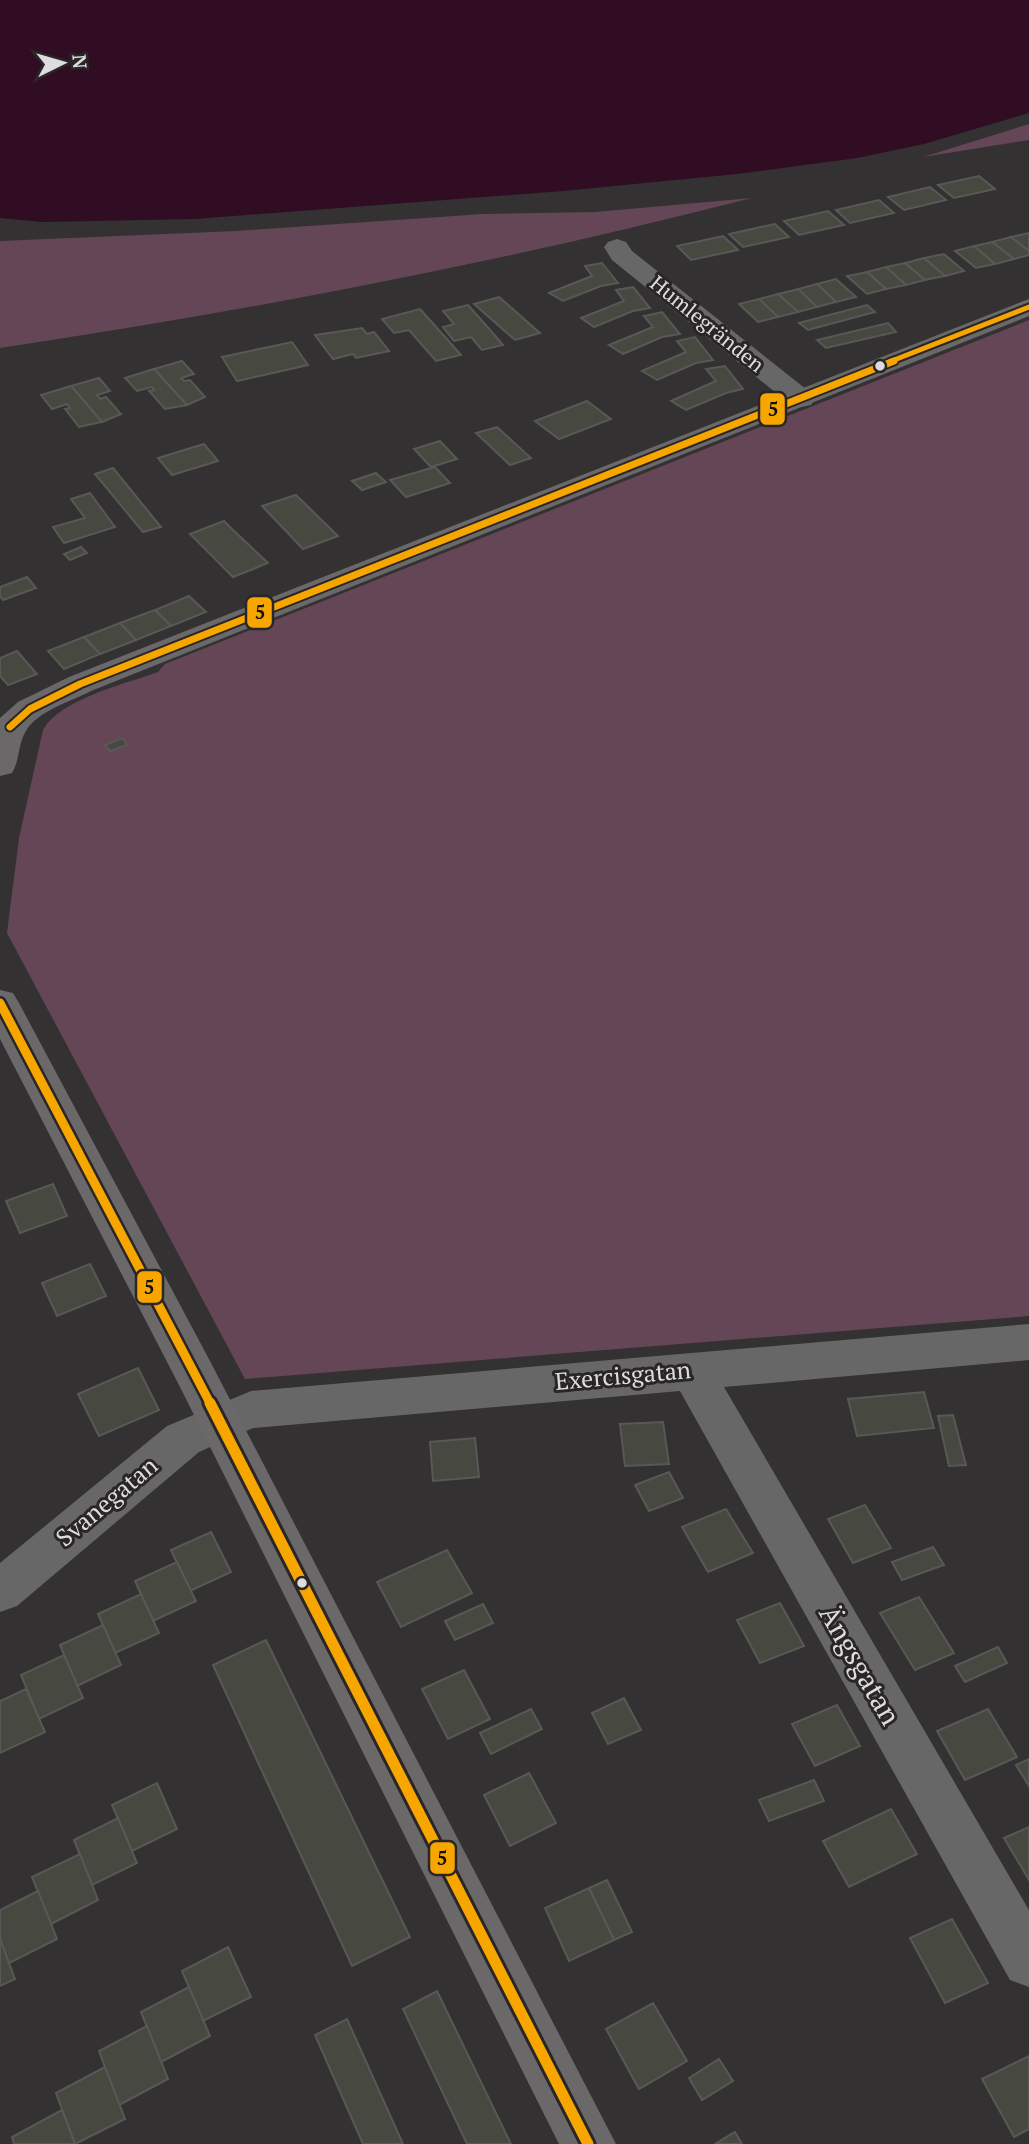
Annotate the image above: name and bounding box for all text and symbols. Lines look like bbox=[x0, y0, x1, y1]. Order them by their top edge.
north arrow bbox=[28, 28, 98, 98]
text: N bbox=[67, 53, 94, 70]
street label: Humlegränden bbox=[645, 269, 771, 378]
unlabelled marker bbox=[873, 359, 887, 373]
line badge: 5 bbox=[759, 392, 786, 426]
text: 5 bbox=[768, 396, 778, 421]
line badge: 5 bbox=[246, 596, 273, 629]
text: 5 bbox=[255, 599, 265, 624]
line badge: 5 bbox=[136, 1270, 163, 1304]
text: 5 bbox=[144, 1274, 154, 1299]
street label: Exercisgatan bbox=[554, 1353, 692, 1397]
street label: Svanegatan bbox=[49, 1449, 164, 1553]
unlabelled marker bbox=[295, 1576, 309, 1590]
street label: Ängsgatan bbox=[811, 1598, 910, 1732]
line badge: 5 bbox=[429, 1841, 456, 1875]
text: 5 bbox=[437, 1845, 447, 1870]

